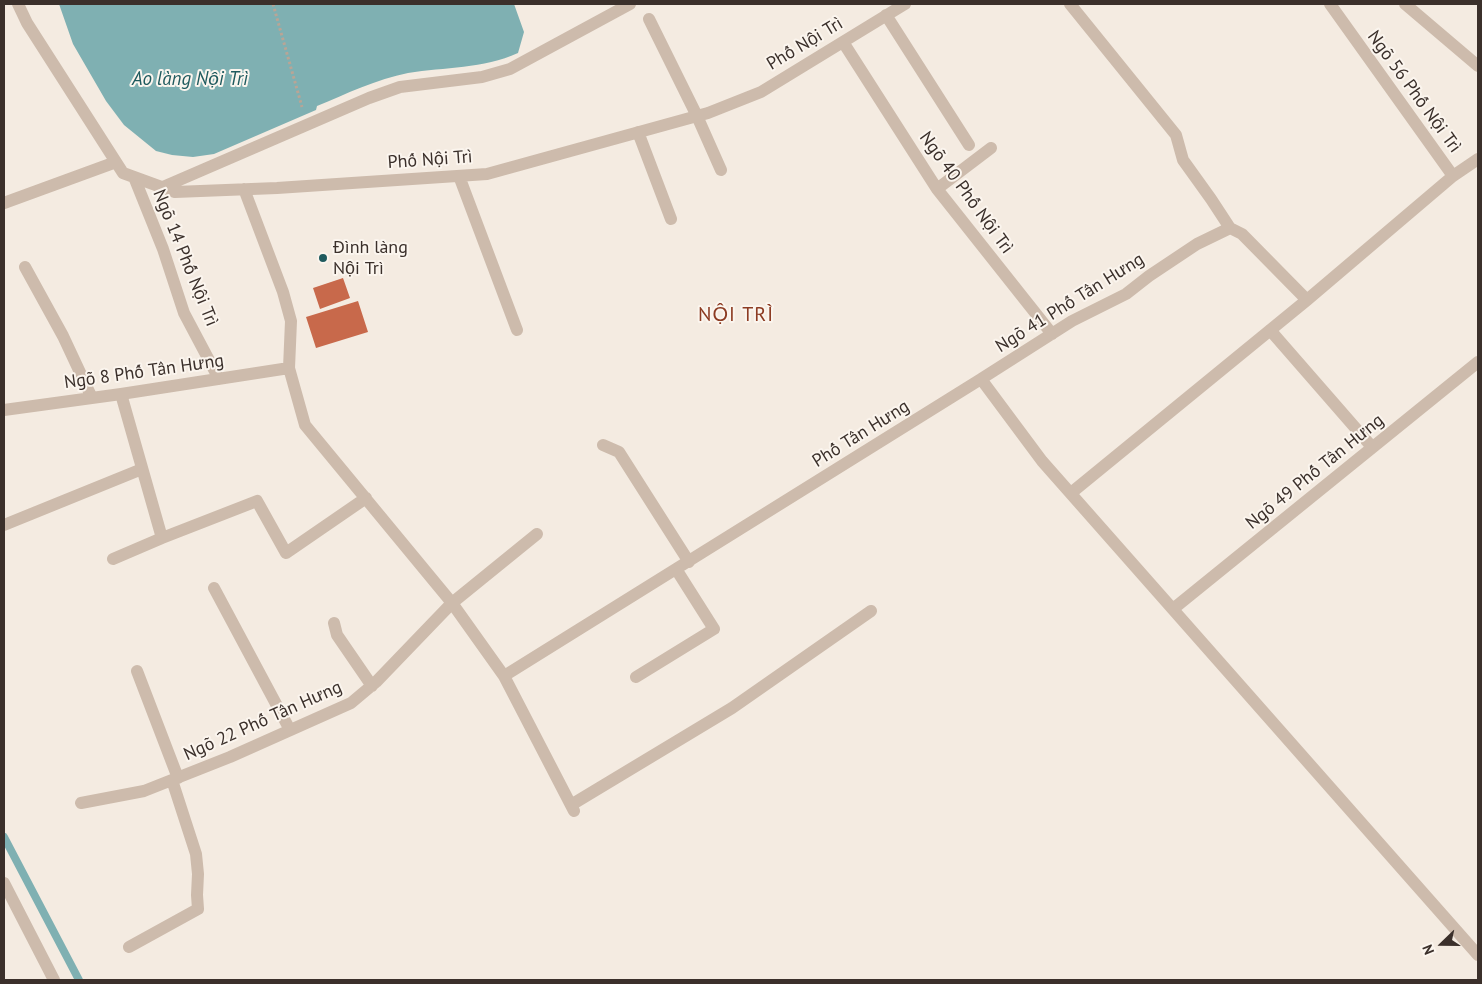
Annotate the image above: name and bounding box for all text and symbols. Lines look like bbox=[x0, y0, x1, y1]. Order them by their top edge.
street label: Phố Nội Trì bbox=[763, 13, 847, 75]
street label: Ngõ 56 Phố Nội Trì bbox=[1362, 27, 1466, 157]
water label: Ao làng Nội Trì bbox=[132, 69, 248, 91]
street label: Ngõ 40 Phố Nội Trì bbox=[914, 128, 1018, 258]
street label: Phố Nội Trì bbox=[387, 146, 473, 174]
street label: Ngõ 14 Phố Nội Trì bbox=[148, 186, 222, 330]
place label: Đình làng Nội Trì bbox=[333, 237, 408, 280]
street label: Ngõ 41 Phố Tân Hưng bbox=[992, 249, 1148, 357]
marker: Đình làng Nội Trì bbox=[317, 252, 329, 264]
district label: NỘI TRÌ bbox=[697, 303, 775, 327]
street label: Ngõ 8 Phố Tân Hưng bbox=[63, 350, 225, 394]
street label: Phố Tân Hưng bbox=[809, 396, 913, 472]
street label: Ngõ 49 Phố Tân Hưng bbox=[1242, 410, 1388, 534]
street label: Ngõ 22 Phố Tân Hưng bbox=[181, 676, 345, 766]
north arrow bbox=[1417, 919, 1467, 969]
text: N bbox=[1418, 942, 1438, 957]

